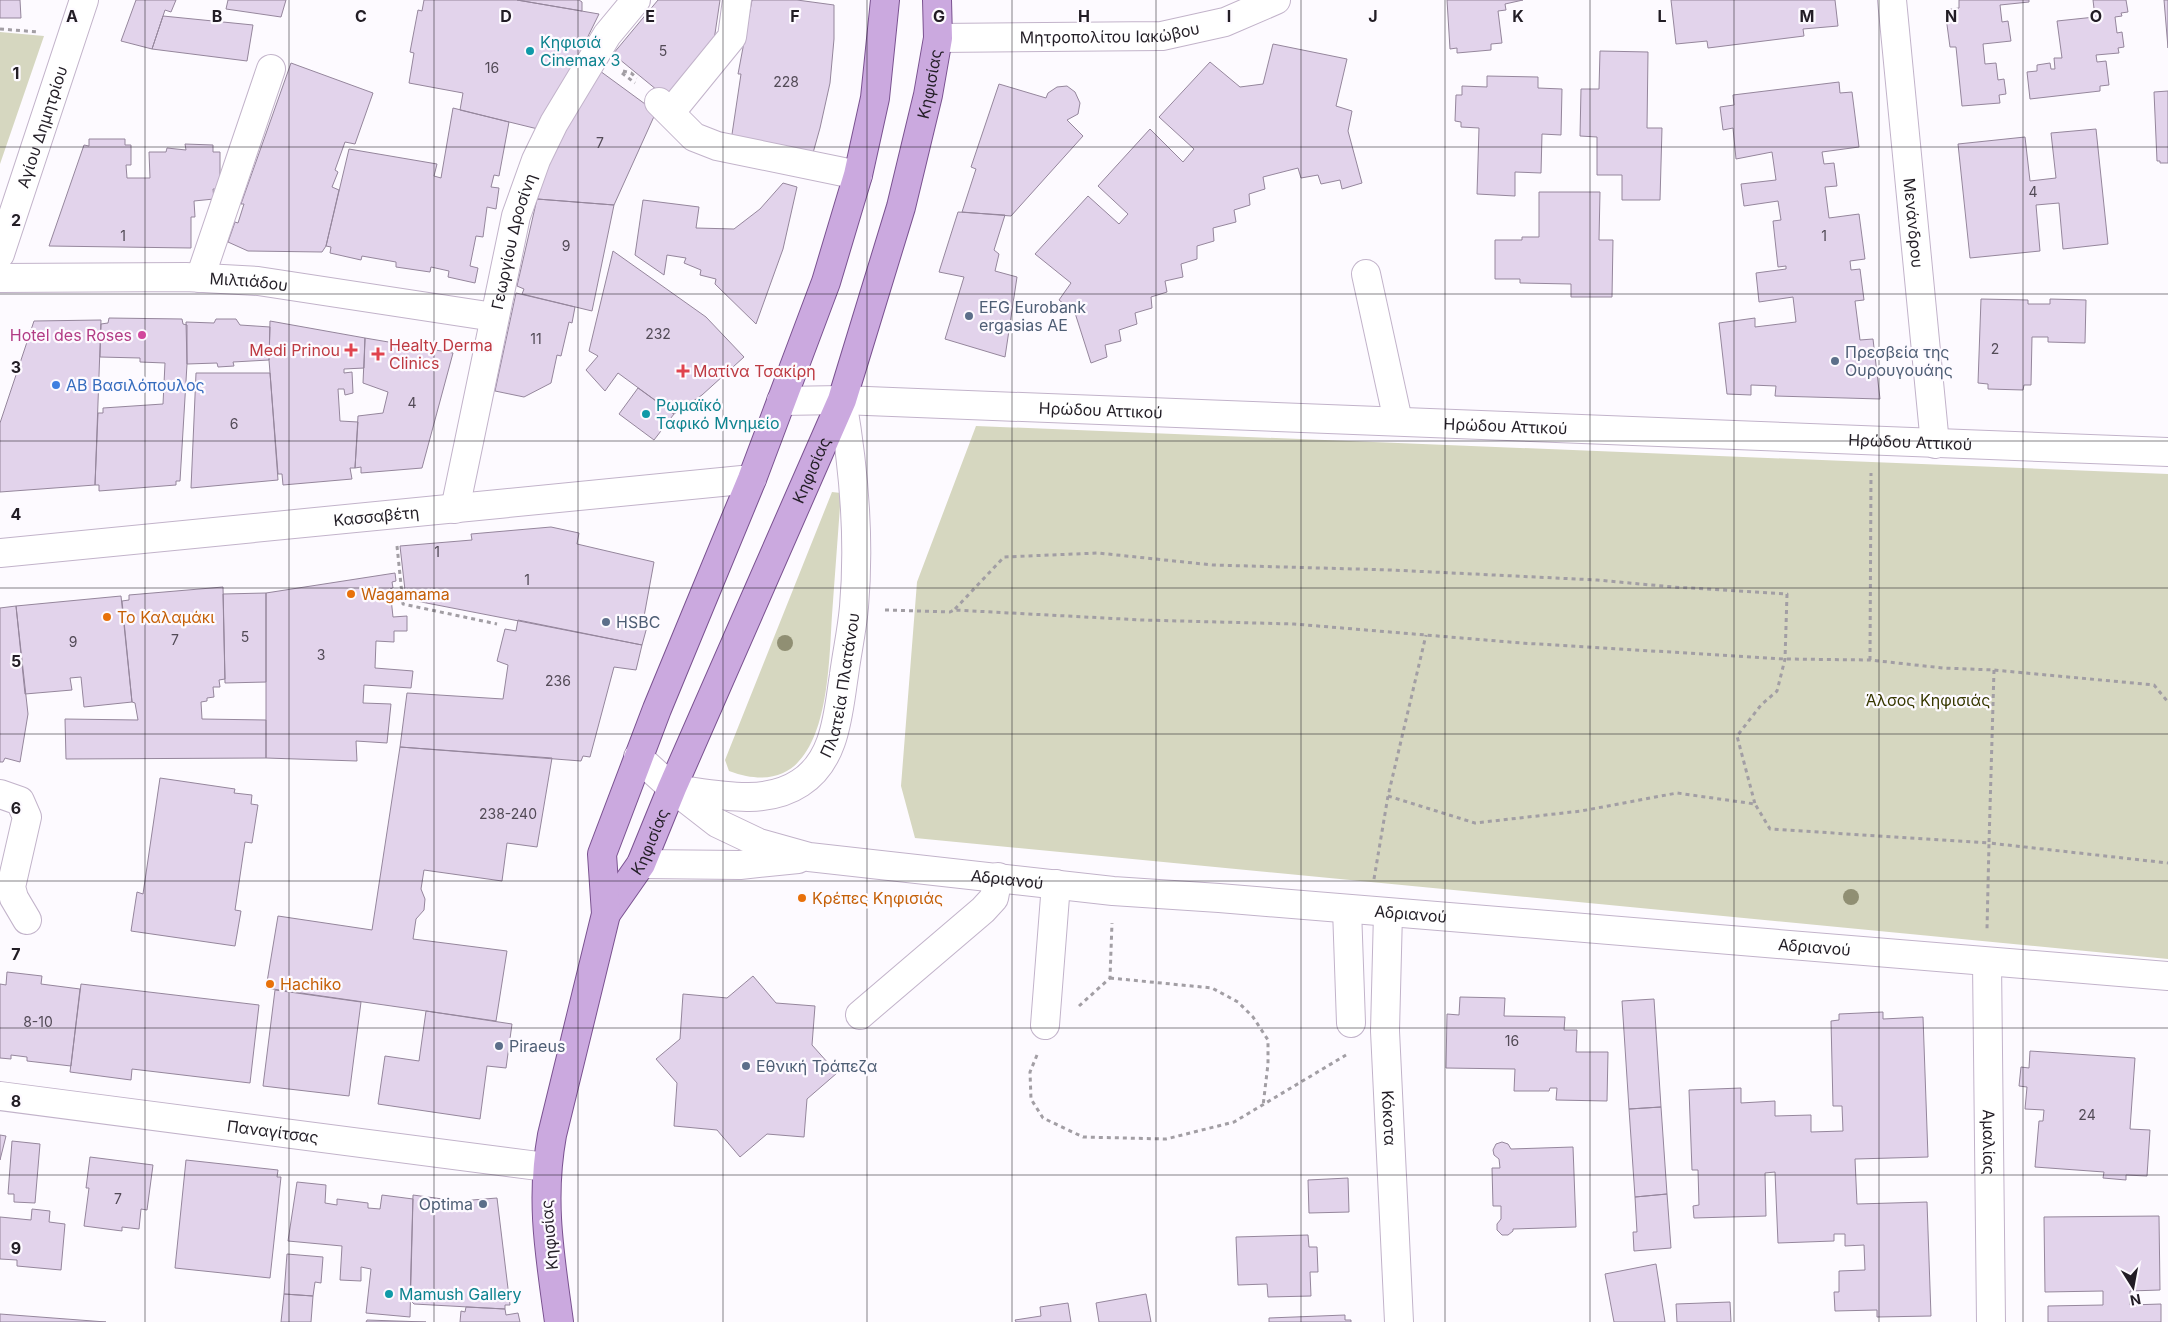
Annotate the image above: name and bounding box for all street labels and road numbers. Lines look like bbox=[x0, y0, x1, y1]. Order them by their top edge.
street label: Μητροπολίτου Ιακώβου bbox=[1020, 18, 1201, 47]
street label: Κηφισίας bbox=[913, 48, 946, 121]
street label: Αγίου Δημητρίου bbox=[13, 63, 72, 190]
street label: Γεωργίου Δροσίνη bbox=[487, 171, 540, 311]
street label: Μενάνδρου bbox=[1899, 177, 1928, 269]
street label: Μιλτιάδου bbox=[209, 268, 289, 295]
street label: Ηρώδου Αττικού bbox=[1038, 398, 1163, 423]
street label: Ηρώδου Αττικού bbox=[1443, 414, 1568, 438]
street label: Ηρώδου Αττικού bbox=[1848, 429, 1973, 454]
street label: Κηφισίας bbox=[788, 434, 834, 506]
street label: Κασσαβέτη bbox=[332, 502, 420, 530]
street label: Πλατεία Πλατάνου bbox=[815, 612, 863, 761]
street label: Κηφισίας bbox=[626, 805, 673, 879]
street label: Αδριανού bbox=[970, 865, 1045, 893]
street label: Αδριανού bbox=[1374, 901, 1448, 927]
street label: Αδριανού bbox=[1777, 934, 1851, 960]
street label: Κόκοτα bbox=[1378, 1090, 1401, 1146]
street label: Αμαλίας bbox=[1979, 1109, 1999, 1175]
street label: Παναγίτσας bbox=[226, 1116, 320, 1147]
street label: Κηφισίας bbox=[536, 1199, 562, 1271]

